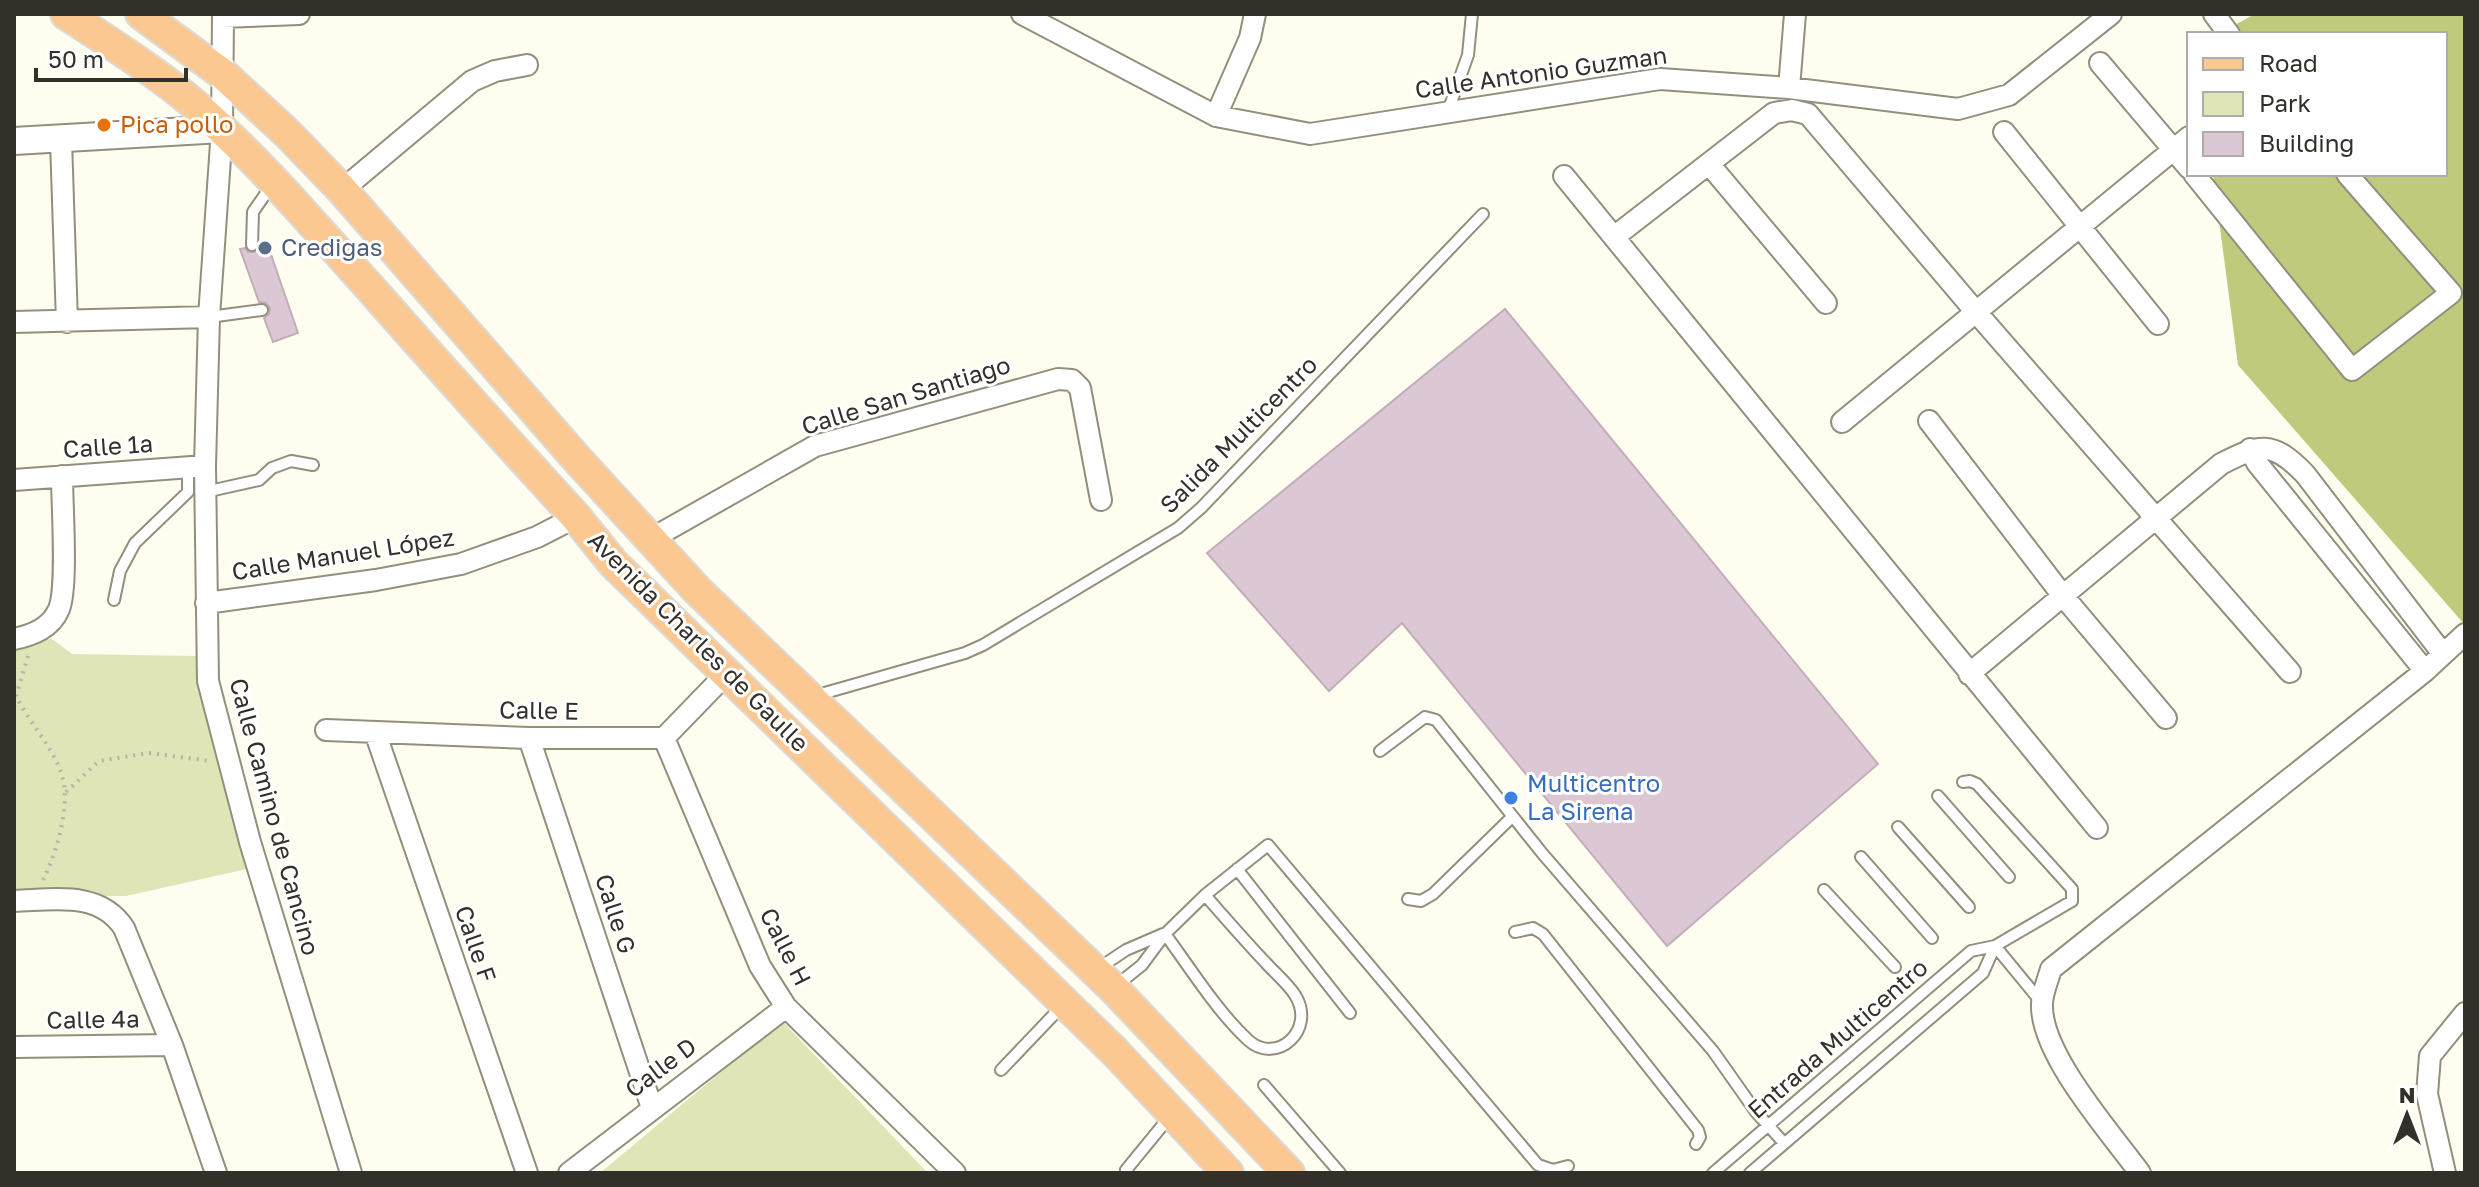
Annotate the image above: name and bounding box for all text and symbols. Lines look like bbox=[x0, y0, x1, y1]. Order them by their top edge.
scale bar bbox=[36, 32, 186, 82]
legend bbox=[2187, 32, 2447, 176]
street label: Calle Antonio Guzman bbox=[1413, 39, 1669, 104]
text: 50 m bbox=[48, 44, 104, 73]
text: Road bbox=[2259, 48, 2318, 77]
text: Park bbox=[2259, 88, 2311, 117]
place label: Pica pollo bbox=[120, 109, 233, 138]
marker: Pica pollo bbox=[95, 116, 113, 134]
text: Building bbox=[2259, 128, 2354, 157]
place label: Credigas bbox=[281, 232, 383, 261]
marker: Credigas bbox=[256, 239, 274, 257]
street label: Calle San Santiago bbox=[798, 349, 1013, 440]
street label: Salida Multicentro bbox=[1153, 349, 1323, 519]
street label: Calle 1a bbox=[62, 428, 154, 463]
street label: Calle Manuel López bbox=[229, 522, 456, 585]
street label: Avenida Charles de Gaulle bbox=[583, 525, 815, 757]
street label: Calle Camino de Cancino bbox=[224, 675, 326, 958]
street label: Calle E bbox=[499, 694, 579, 725]
place label: Multicentro La Sirena bbox=[1527, 768, 1660, 825]
marker: Multicentro La Sirena bbox=[1502, 789, 1520, 807]
street label: Calle G bbox=[590, 870, 643, 957]
street label: Calle F bbox=[450, 901, 503, 986]
street label: Calle H bbox=[755, 903, 818, 990]
street label: Entrada Multicentro bbox=[1741, 952, 1933, 1124]
street label: Calle 4a bbox=[46, 1003, 140, 1034]
street label: Calle D bbox=[619, 1031, 701, 1103]
north arrow bbox=[2367, 1075, 2447, 1155]
text: N bbox=[2399, 1081, 2415, 1108]

